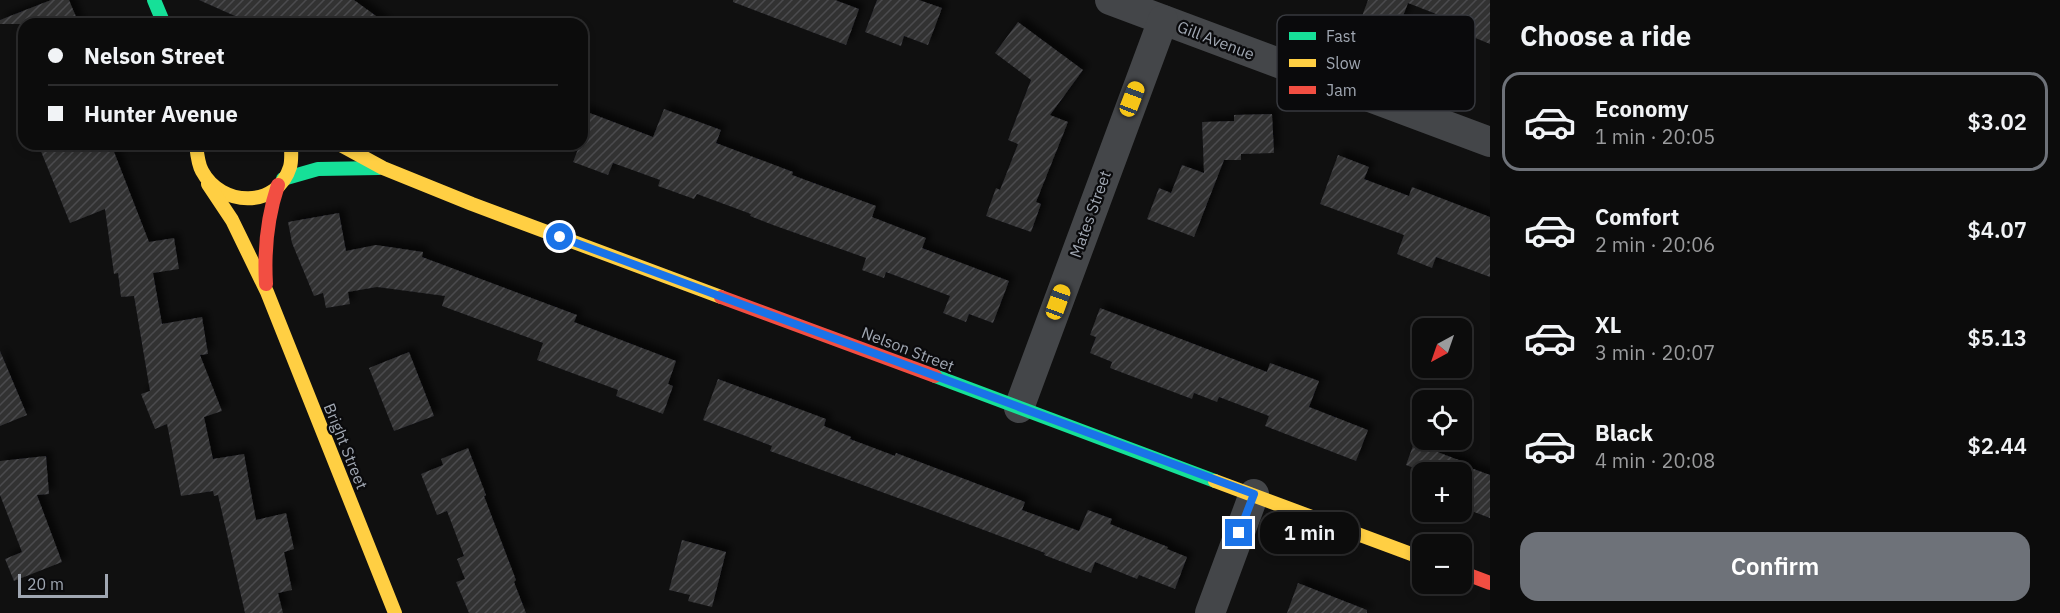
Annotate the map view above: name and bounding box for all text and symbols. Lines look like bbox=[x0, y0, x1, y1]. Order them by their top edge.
legend bbox=[1277, 15, 1475, 111]
street label: Gill Avenue bbox=[1175, 16, 1258, 64]
text: Choose a ride bbox=[1520, 18, 1691, 53]
text: Fast bbox=[1326, 26, 1356, 46]
text: Nelson Street bbox=[84, 41, 225, 70]
text: Slow bbox=[1326, 53, 1361, 73]
car bbox=[1117, 79, 1147, 119]
text: Jam bbox=[1326, 80, 1357, 100]
text: Economy bbox=[1595, 94, 1689, 123]
icon: car bbox=[1523, 95, 1577, 149]
text: Hunter Avenue bbox=[84, 99, 238, 128]
text: $3.02 bbox=[1968, 107, 2027, 136]
text: 1 min · 20:05 bbox=[1595, 123, 1715, 150]
street label: Mates Street bbox=[1065, 168, 1115, 260]
text: Comfort bbox=[1595, 202, 1679, 231]
icon: car bbox=[1523, 203, 1577, 257]
text: $4.07 bbox=[1968, 215, 2027, 244]
route start bbox=[546, 223, 573, 250]
text: 2 min · 20:06 bbox=[1595, 231, 1715, 258]
car bbox=[1043, 282, 1073, 322]
text: XL bbox=[1595, 310, 1621, 339]
icon: car bbox=[1523, 311, 1577, 365]
north arrow bbox=[1412, 318, 1472, 378]
map controls bbox=[1412, 318, 1472, 594]
street label: Nelson Street bbox=[859, 322, 957, 376]
text: $5.13 bbox=[1968, 323, 2027, 352]
text: 3 min · 20:07 bbox=[1595, 339, 1715, 366]
button: locate bbox=[1412, 390, 1472, 450]
street label: Bright Street bbox=[320, 400, 372, 492]
text: Black bbox=[1595, 418, 1653, 447]
icon: car bbox=[1523, 419, 1577, 473]
text: $2.44 bbox=[1968, 431, 2027, 460]
text: 4 min · 20:08 bbox=[1595, 447, 1715, 474]
button: + bbox=[1412, 462, 1472, 522]
callout: 1 min bbox=[1260, 512, 1359, 554]
route end bbox=[1225, 519, 1252, 546]
text: 1 min bbox=[1284, 519, 1335, 546]
button: Confirm bbox=[1520, 532, 2030, 601]
button: − bbox=[1412, 534, 1472, 594]
scale bar bbox=[18, 571, 108, 598]
text: 20 m bbox=[27, 574, 64, 594]

